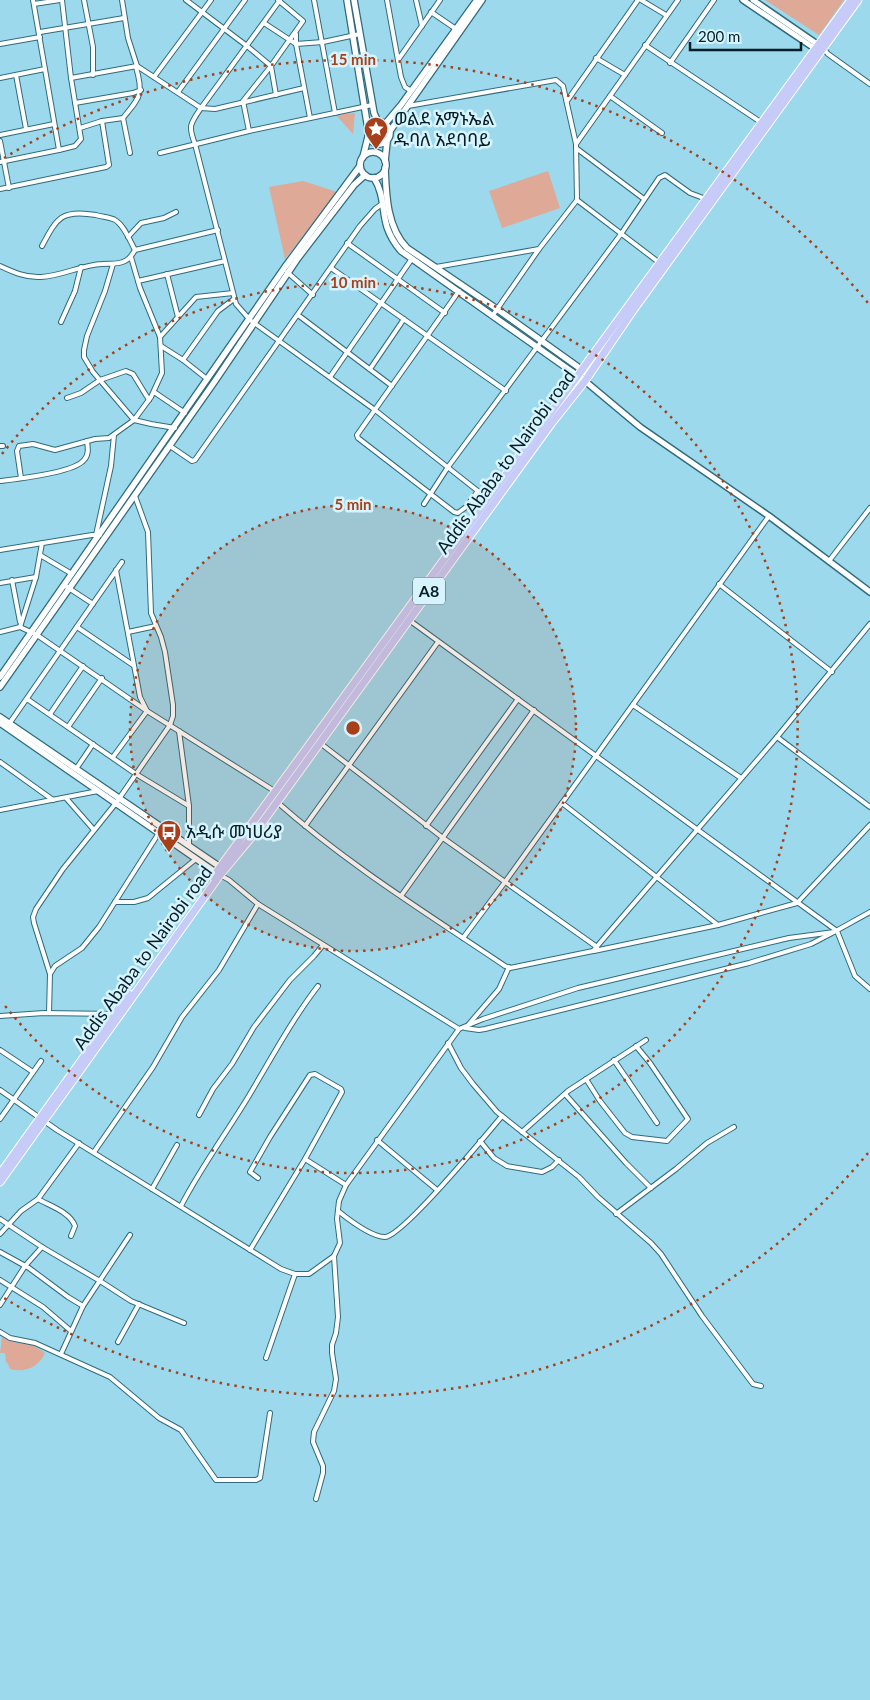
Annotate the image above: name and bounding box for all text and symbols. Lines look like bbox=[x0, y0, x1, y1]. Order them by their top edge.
scale bar bbox=[690, 20, 801, 52]
text: 200 m bbox=[698, 27, 740, 45]
text: 15 min bbox=[330, 50, 376, 68]
place label: ወልደ አማኑኤል ዱባለ አደባባይ bbox=[394, 107, 494, 150]
place icon: ወልደ አማኑኤል ዱባለ አደባባይ bbox=[363, 116, 389, 150]
text: 10 min bbox=[330, 273, 376, 291]
street label: Addis Ababa to Nairobi road bbox=[431, 365, 579, 558]
text: 5 min bbox=[334, 495, 372, 513]
road number: A8 bbox=[413, 578, 445, 604]
centre of rings bbox=[344, 719, 362, 737]
bus stop icon: አዲሱ መነሀሪያ bbox=[156, 819, 182, 853]
place label: አዲሱ መነሀሪያ bbox=[186, 820, 282, 842]
street label: Addis Ababa to Nairobi road bbox=[68, 861, 216, 1054]

